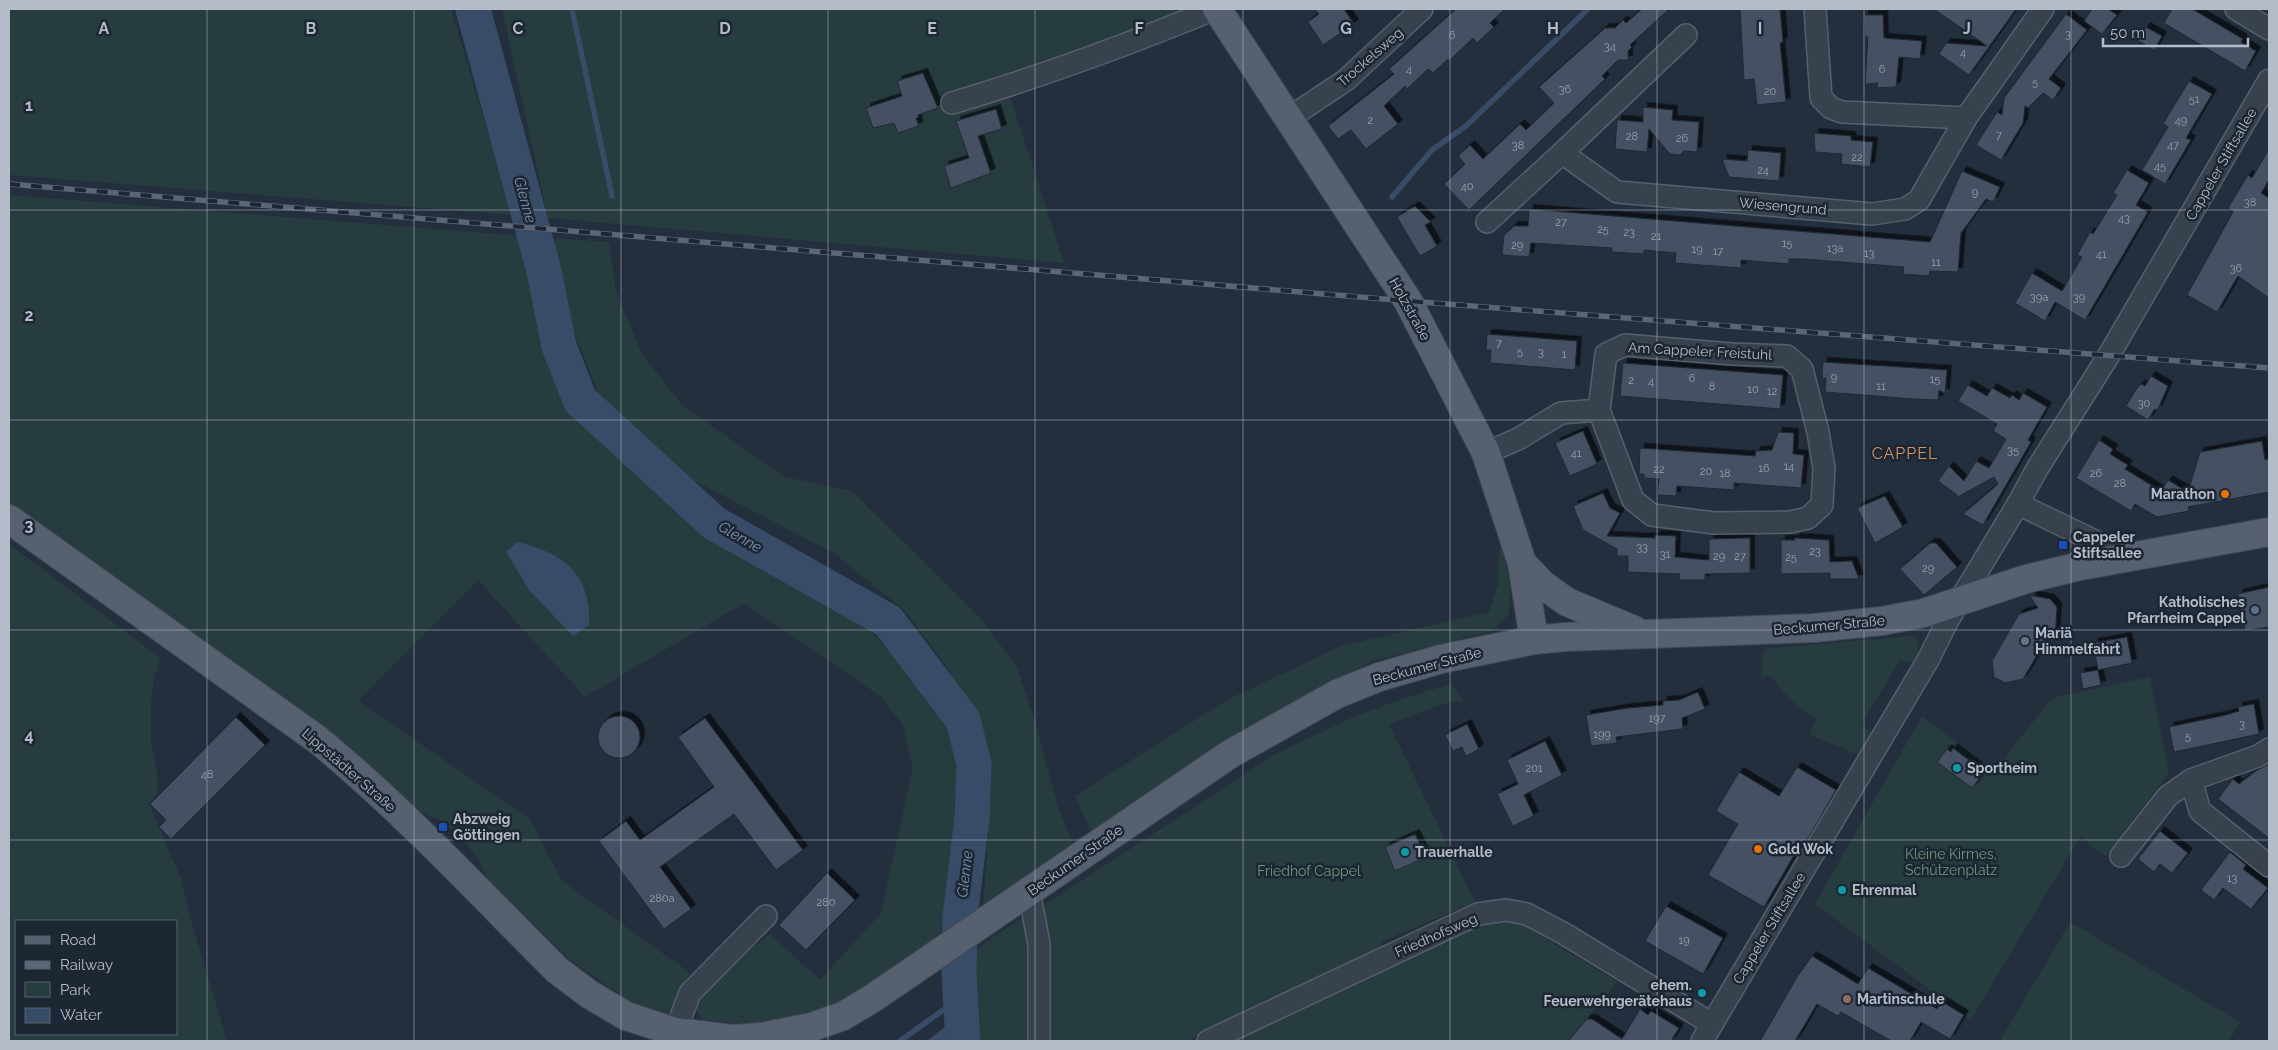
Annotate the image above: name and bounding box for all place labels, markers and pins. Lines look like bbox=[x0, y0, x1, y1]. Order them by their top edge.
place label: Marathon bbox=[2151, 486, 2215, 502]
marker: Marathon bbox=[2219, 488, 2231, 500]
place label: Cappeler Stiftsallee bbox=[2073, 529, 2142, 561]
marker: Cappeler Stiftsallee bbox=[2057, 539, 2069, 551]
place label: Katholisches Pfarrheim Cappel bbox=[2127, 594, 2246, 626]
marker: Katholisches Pfarrheim Cappel bbox=[2249, 604, 2261, 616]
place label: Mariä Himmelfahrt bbox=[2035, 625, 2121, 657]
marker: Mariä Himmelfahrt bbox=[2019, 635, 2031, 647]
place label: Sportheim bbox=[1967, 760, 2037, 776]
marker: Sportheim bbox=[1951, 762, 1963, 774]
place label: Abzweig Göttingen bbox=[453, 811, 520, 843]
marker: Abzweig Göttingen bbox=[437, 821, 449, 833]
place label: Gold Wok bbox=[1768, 841, 1833, 857]
marker: Gold Wok bbox=[1752, 843, 1764, 855]
place label: Trauerhalle bbox=[1415, 844, 1493, 860]
marker: Trauerhalle bbox=[1399, 846, 1411, 858]
place label: Ehrenmal bbox=[1852, 882, 1917, 898]
marker: Ehrenmal bbox=[1836, 884, 1848, 896]
place label: ehem. Feuerwehrgerätehaus bbox=[1544, 977, 1692, 1009]
marker: ehem. Feuerwehrgerätehaus bbox=[1696, 987, 1708, 999]
place label: Martinschule bbox=[1857, 991, 1945, 1007]
marker: Martinschule bbox=[1841, 993, 1853, 1005]

